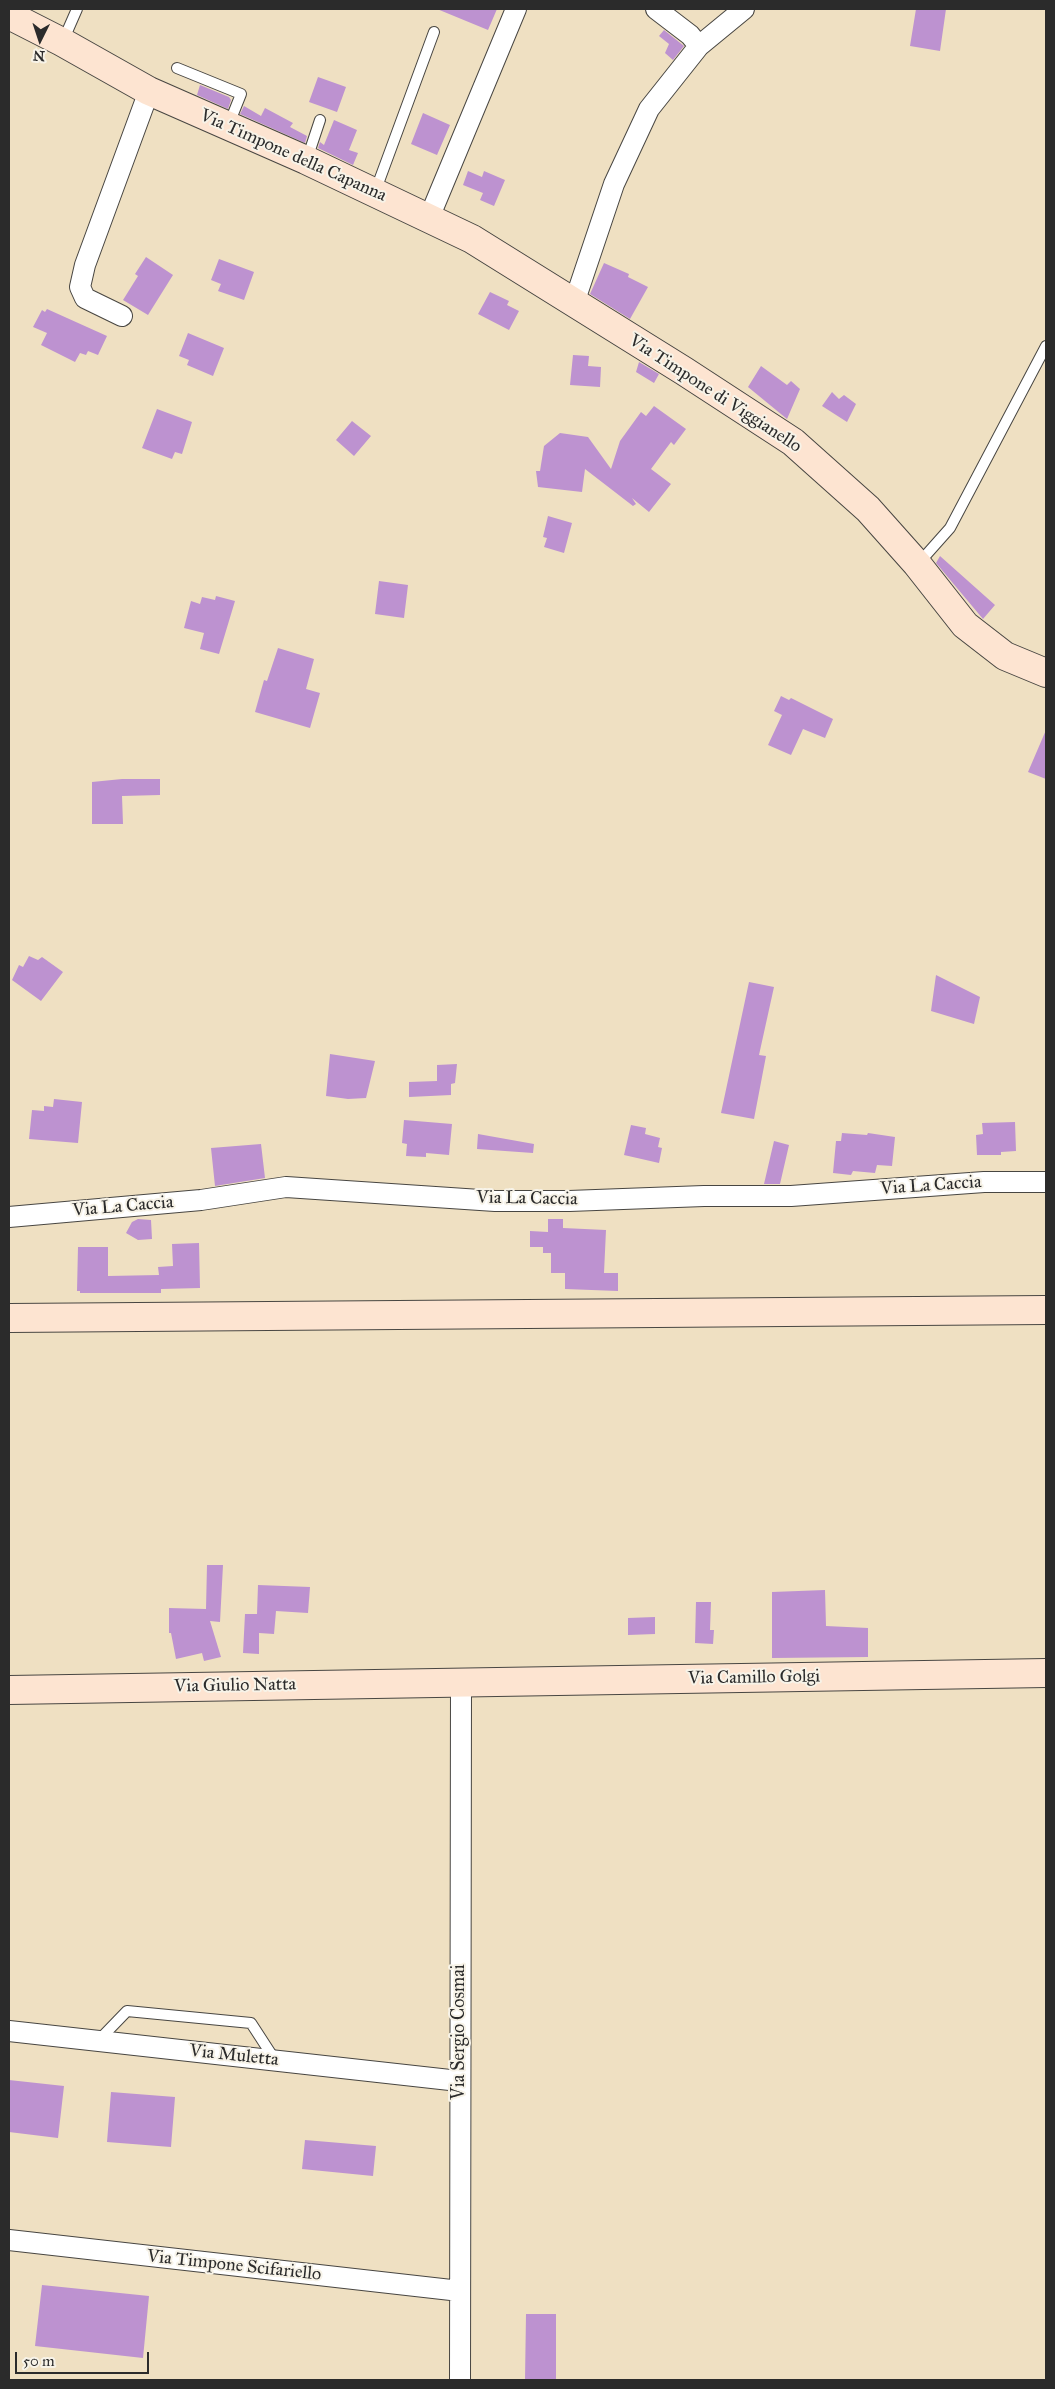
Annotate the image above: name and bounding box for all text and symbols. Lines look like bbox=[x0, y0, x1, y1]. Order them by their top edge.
north arrow bbox=[15, 15, 65, 65]
text: N bbox=[32, 47, 45, 64]
street label: Via Timpone della Capanna bbox=[196, 105, 390, 207]
street label: Via Timpone di Viggianello bbox=[625, 330, 805, 458]
street label: Via La Caccia bbox=[880, 1172, 982, 1200]
street label: Via La Caccia bbox=[476, 1187, 578, 1211]
street label: Via La Caccia bbox=[72, 1192, 174, 1222]
street label: Via Camillo Golgi bbox=[688, 1666, 820, 1690]
street label: Via Giulio Natta bbox=[174, 1674, 296, 1698]
street label: Via Sergio Cosmai bbox=[449, 1964, 471, 2100]
street label: Via Muletta bbox=[188, 2041, 280, 2071]
street label: Via Timpone Scifariello bbox=[146, 2246, 322, 2286]
scale bar bbox=[18, 2342, 151, 2374]
text: 50 m bbox=[23, 2352, 55, 2370]

